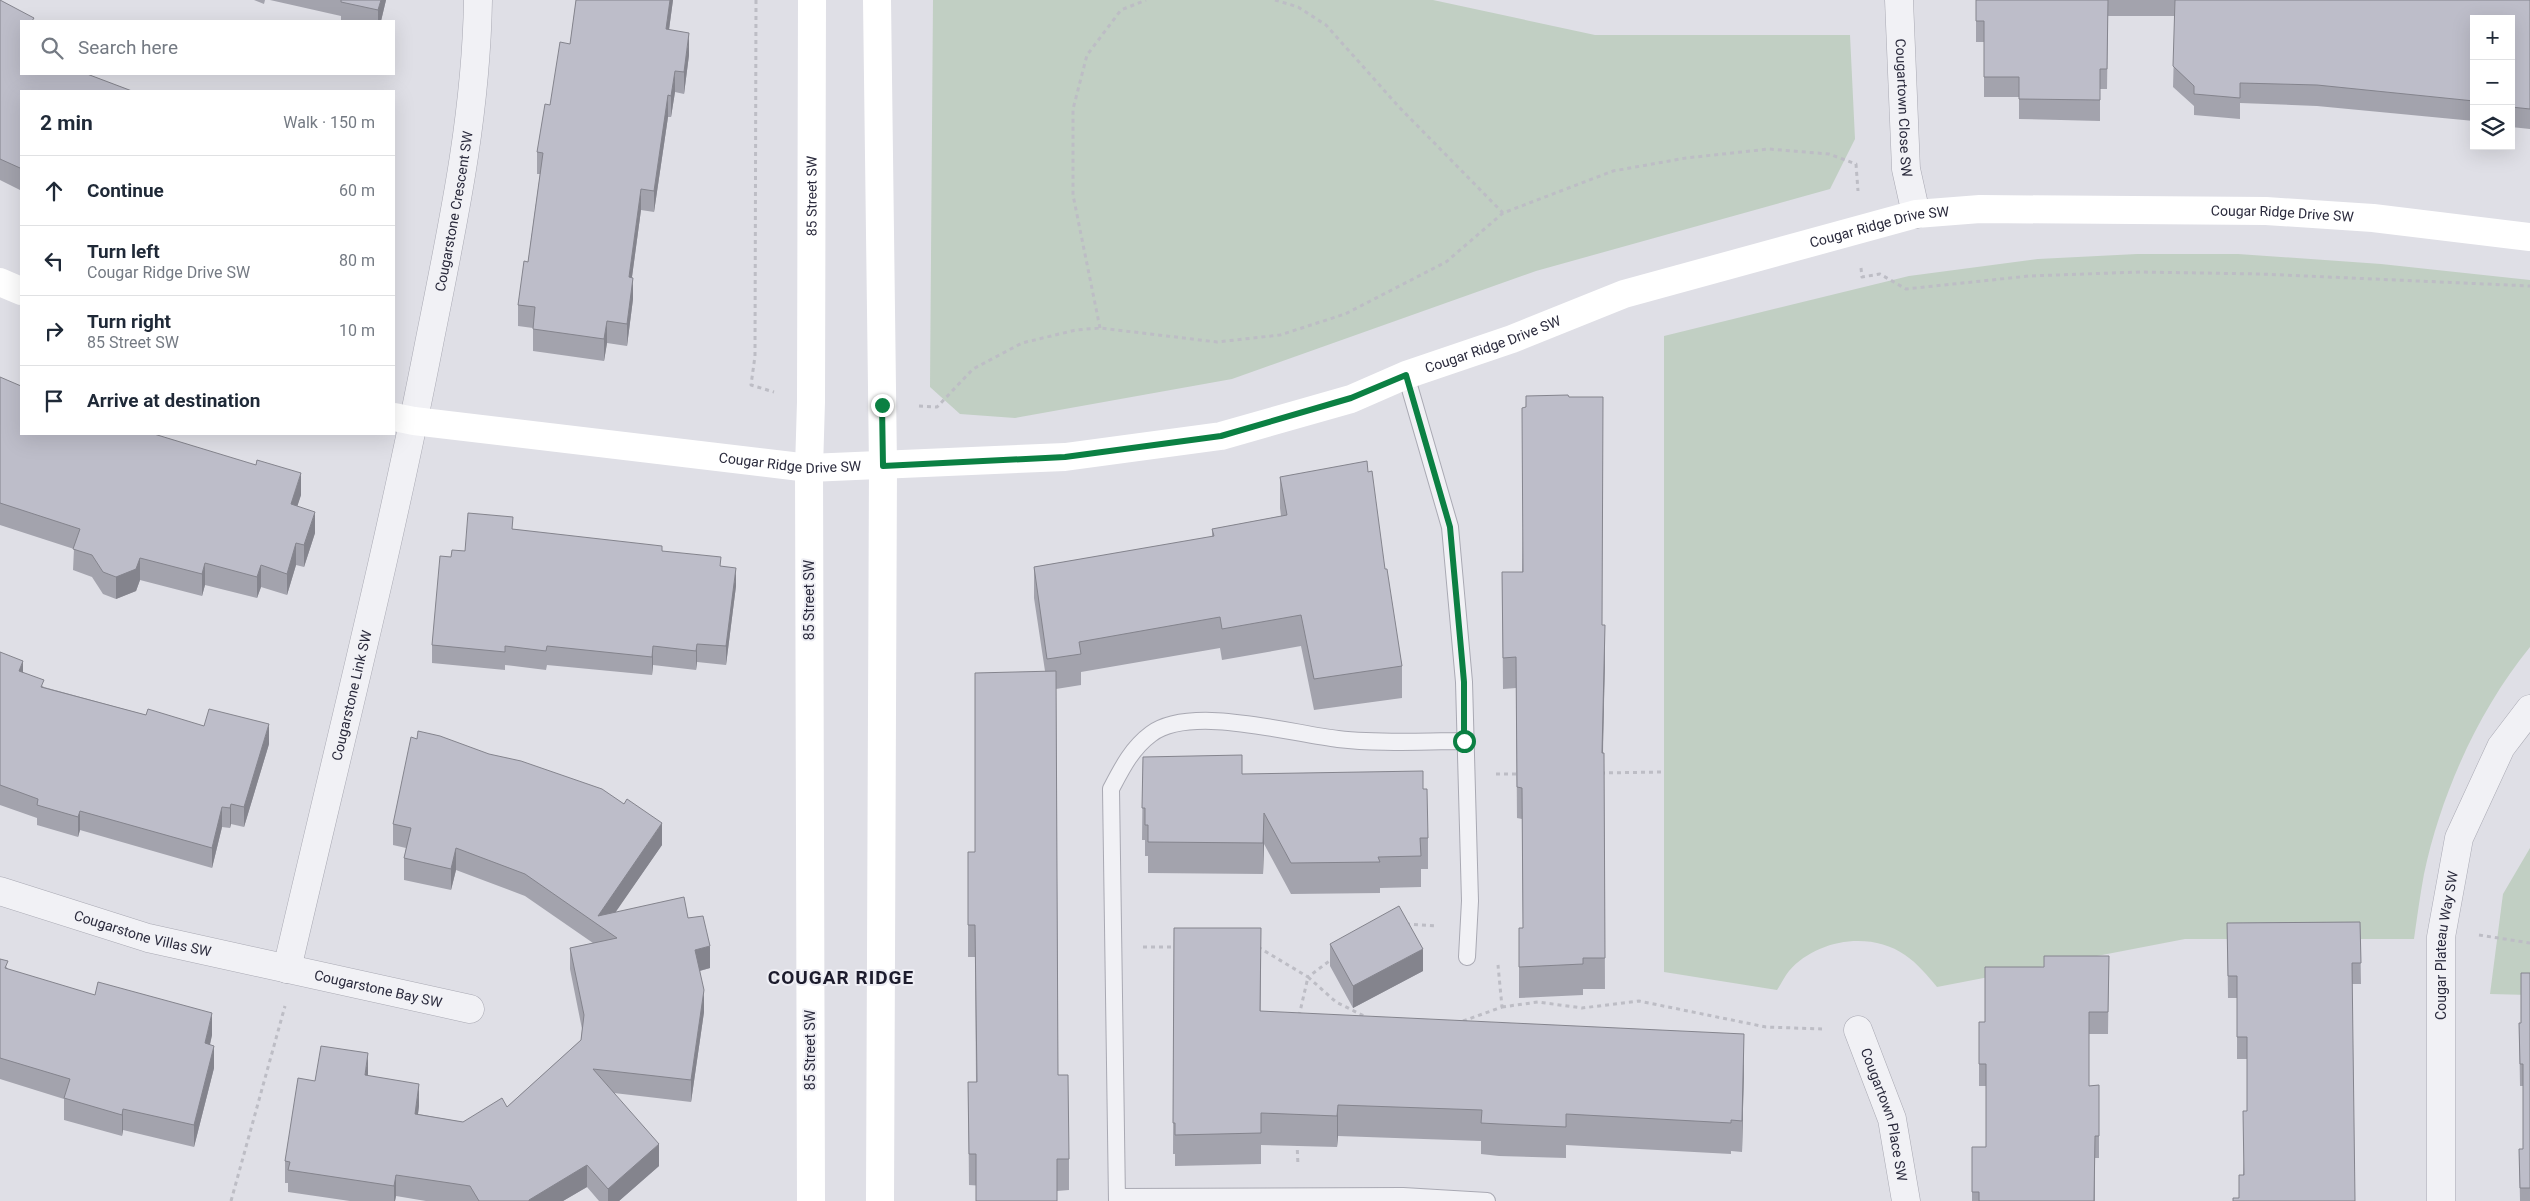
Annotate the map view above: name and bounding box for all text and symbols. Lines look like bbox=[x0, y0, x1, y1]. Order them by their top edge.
map controls bbox=[2470, 15, 2515, 150]
button: + bbox=[2470, 15, 2515, 60]
search box bbox=[20, 20, 395, 75]
icon: search bbox=[38, 34, 66, 62]
text: Search here bbox=[78, 36, 178, 59]
street label: Cougartown Close SW bbox=[1893, 38, 1916, 179]
button: − bbox=[2470, 60, 2515, 105]
button: layers bbox=[2470, 105, 2515, 150]
text: 2 min bbox=[40, 111, 93, 135]
text: Walk · 150 m bbox=[283, 113, 375, 132]
street label: Cougarstone Crescent SW bbox=[432, 129, 476, 293]
street label: 85 Street SW bbox=[803, 155, 820, 236]
icon: ahead bbox=[40, 177, 68, 205]
text: Continue bbox=[87, 179, 164, 202]
text: 60 m bbox=[339, 181, 375, 200]
street label: Cougar Ridge Drive SW bbox=[1808, 203, 1950, 251]
street label: Cougar Ridge Drive SW bbox=[2211, 203, 2355, 225]
text: Turn left bbox=[87, 240, 160, 263]
icon: left bbox=[40, 247, 68, 275]
text: 80 m bbox=[339, 251, 375, 270]
text: Cougar Ridge Drive SW bbox=[87, 263, 250, 282]
text: Turn right bbox=[87, 310, 171, 333]
street label: Cougar Ridge Drive SW bbox=[1423, 312, 1563, 376]
icon: right bbox=[40, 317, 68, 345]
text: 10 m bbox=[339, 321, 375, 340]
text: 85 Street SW bbox=[87, 333, 179, 352]
icon: arrive bbox=[40, 387, 68, 415]
text: Arrive at destination bbox=[87, 389, 260, 412]
route end bbox=[871, 394, 894, 417]
street label: Cougar Ridge Drive SW bbox=[718, 449, 862, 476]
street label: 85 Street SW bbox=[801, 559, 817, 640]
street label: Cougarstone Link SW bbox=[328, 628, 375, 762]
route start bbox=[1453, 730, 1476, 753]
street label: Cougar Plateau Way SW bbox=[2433, 869, 2461, 1020]
street label: Cougarstone Villas SW bbox=[72, 907, 213, 960]
district label: COUGAR RIDGE bbox=[768, 966, 914, 989]
street label: Cougarstone Bay SW bbox=[313, 967, 444, 1011]
street label: 85 Street SW bbox=[802, 1009, 818, 1090]
street label: Cougartown Place SW bbox=[1858, 1046, 1911, 1183]

